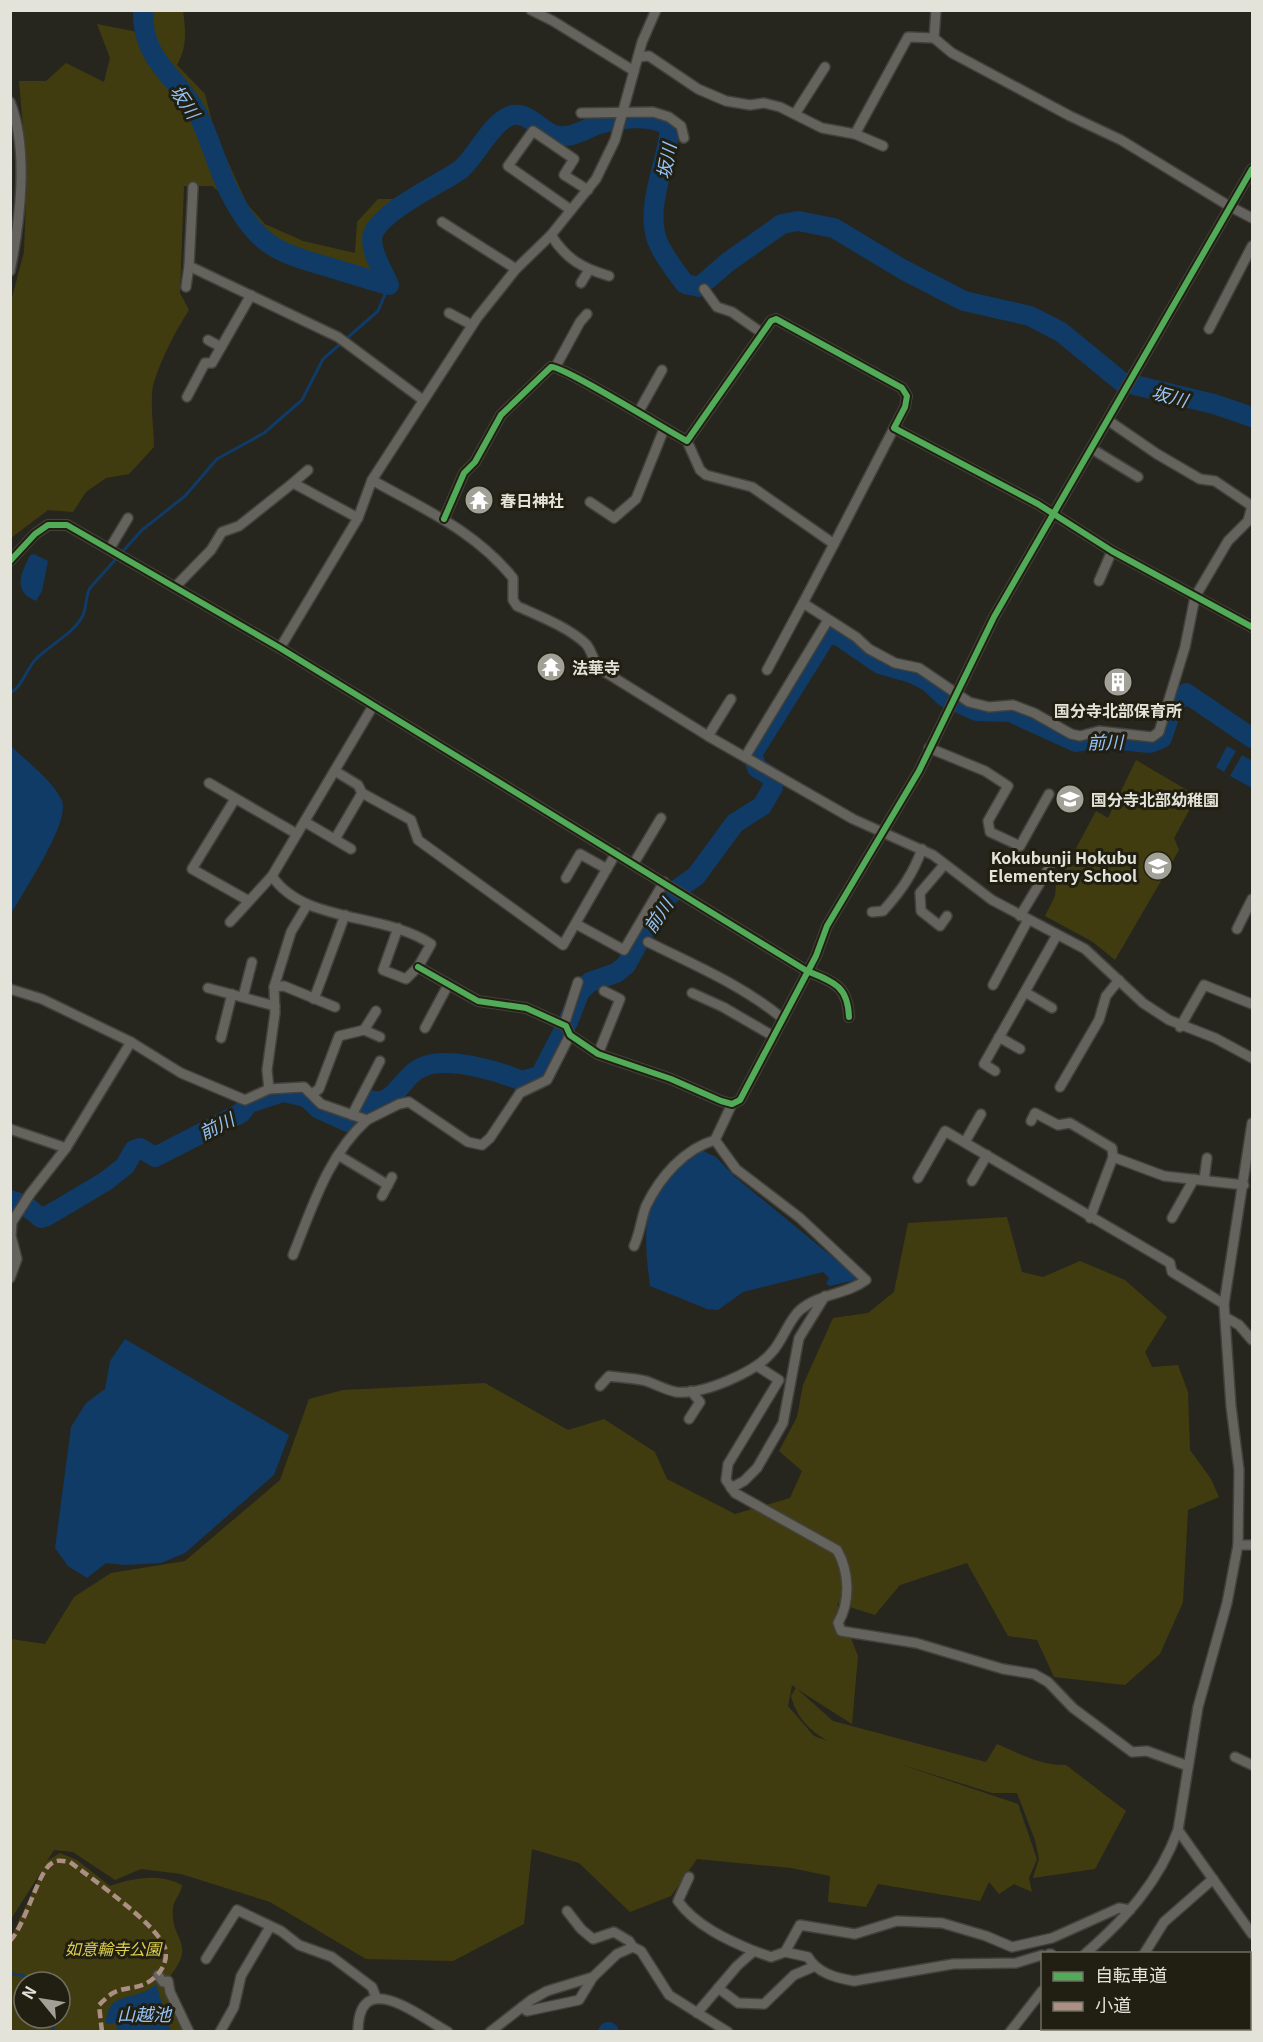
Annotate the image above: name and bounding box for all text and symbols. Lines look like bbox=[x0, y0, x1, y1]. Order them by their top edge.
water label: 坂川 bbox=[165, 79, 208, 125]
water label: 坂川 bbox=[649, 139, 681, 181]
water label: 坂川 bbox=[1149, 378, 1193, 413]
temple icon: 春日神社 bbox=[463, 484, 495, 516]
place label: 春日神社 bbox=[500, 488, 564, 512]
temple icon: 法華寺 bbox=[535, 651, 567, 683]
place label: 法華寺 bbox=[572, 655, 620, 679]
building icon: 国分寺北部保育所 bbox=[1102, 666, 1134, 698]
place label: 国分寺北部保育所 bbox=[1054, 698, 1182, 722]
water label: 前川 bbox=[1087, 728, 1125, 754]
school or university icon: 国分寺北部幼稚園 bbox=[1054, 783, 1086, 815]
place label: 国分寺北部幼稚園 bbox=[1091, 787, 1219, 811]
place label: Kokubunji Hokubu Elementery School bbox=[989, 845, 1137, 887]
school or university icon: Kokubunji Hokubu Elementery School bbox=[1142, 850, 1174, 882]
water label: 前川 bbox=[636, 891, 679, 937]
water label: 前川 bbox=[194, 1104, 240, 1145]
park label: 如意輪寺公園 bbox=[65, 1936, 163, 1960]
legend bbox=[1041, 1952, 1251, 2030]
text: 自転車道 bbox=[1095, 1961, 1167, 1987]
north arrow bbox=[12, 1970, 72, 2030]
text: N bbox=[15, 1981, 42, 2003]
text: 小道 bbox=[1095, 1991, 1131, 2017]
water label: 山越池 bbox=[117, 2000, 173, 2026]

